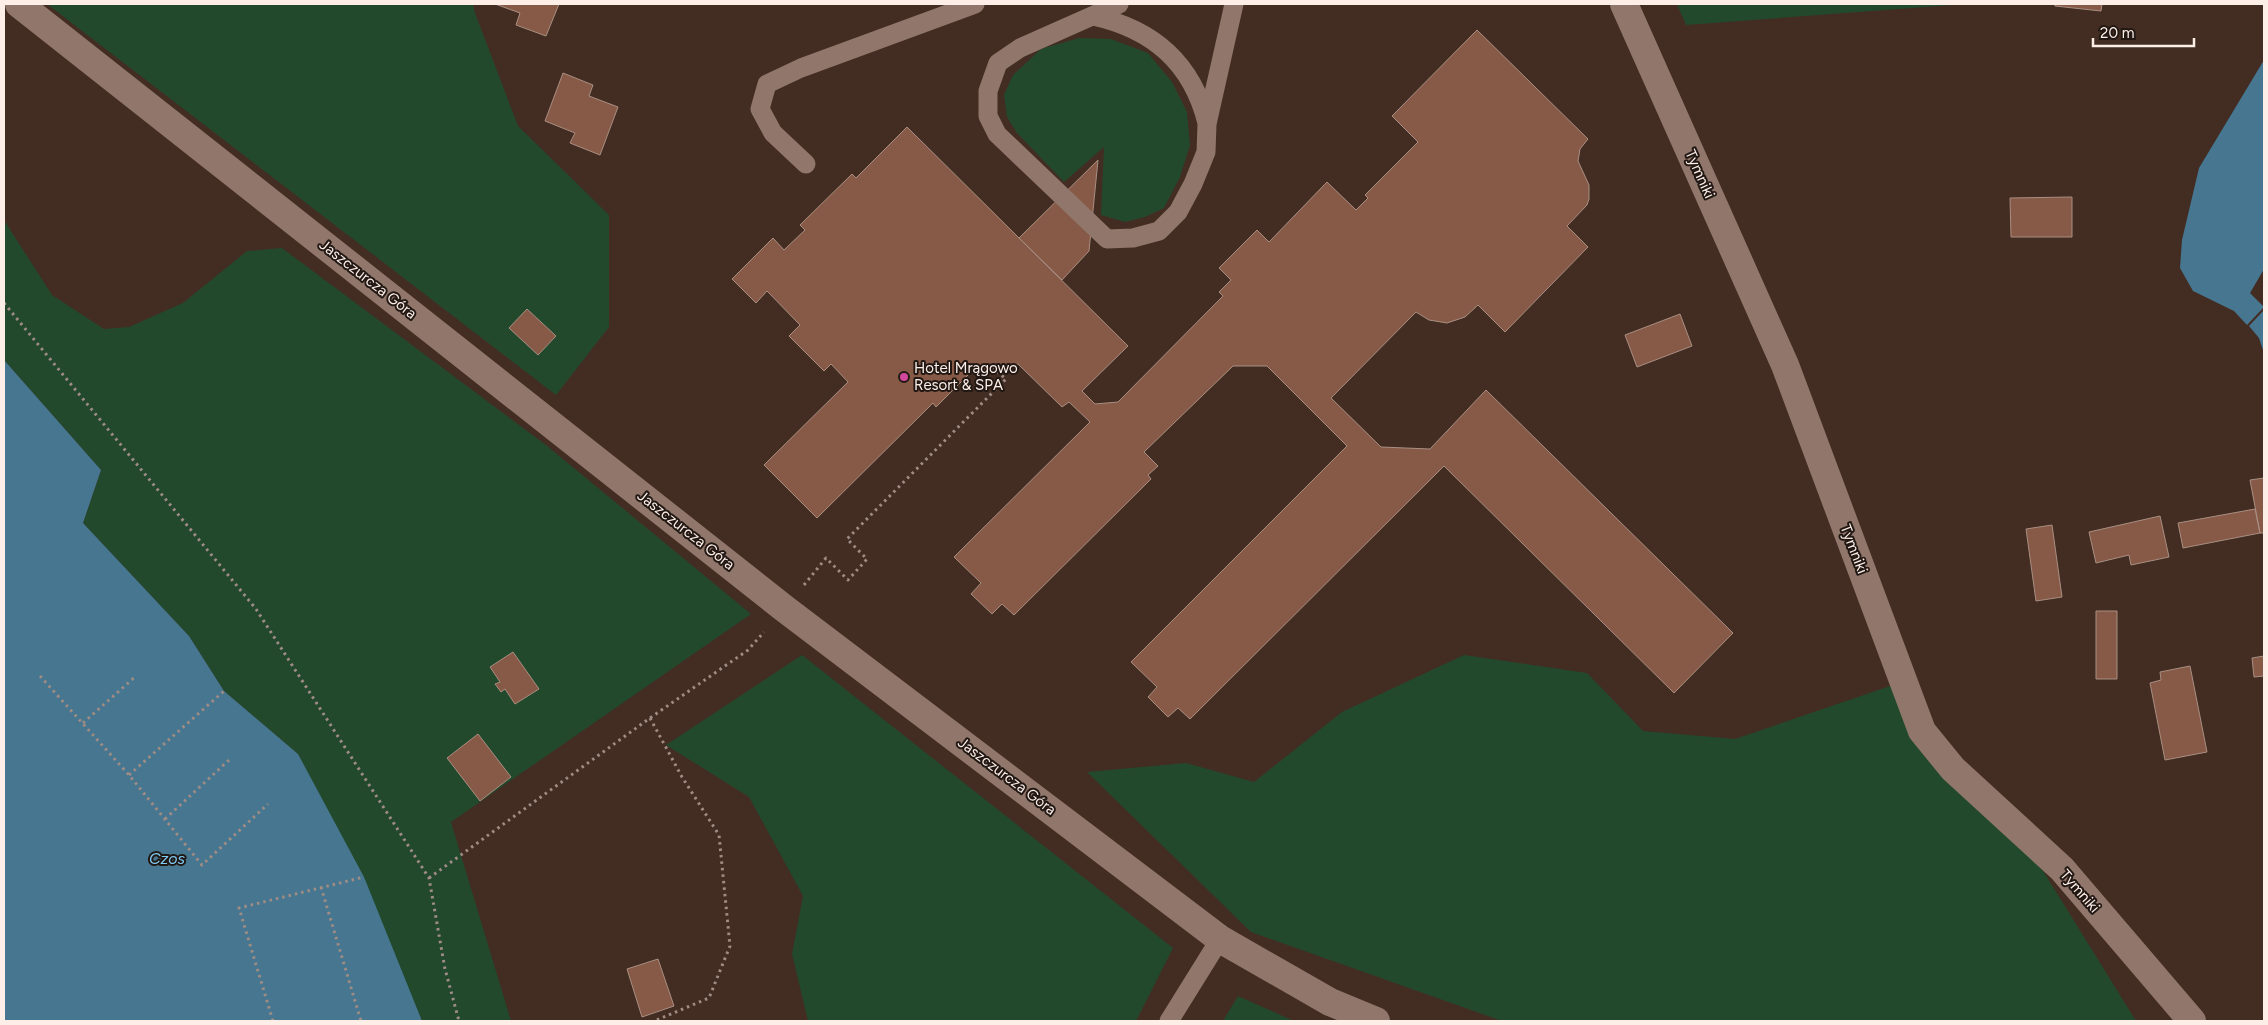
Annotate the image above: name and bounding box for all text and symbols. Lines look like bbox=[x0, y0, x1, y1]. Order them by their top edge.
scale bar bbox=[2093, 15, 2194, 47]
text: 20 m bbox=[2100, 24, 2134, 42]
street label: Tymniki bbox=[1681, 147, 1719, 201]
street label: Jaszczurcza Góra bbox=[316, 235, 420, 323]
place label: Hotel Mrągowo Resort & SPA bbox=[914, 359, 1018, 394]
marker: Hotel Mrągowo Resort & SPA bbox=[898, 371, 910, 383]
street label: Jaszczurcza Góra bbox=[634, 486, 738, 574]
street label: Tymniki bbox=[1836, 522, 1872, 576]
street label: Jaszczurcza Góra bbox=[954, 733, 1060, 819]
water label: Czos bbox=[149, 849, 186, 868]
street label: Tymniki bbox=[2056, 866, 2104, 916]

